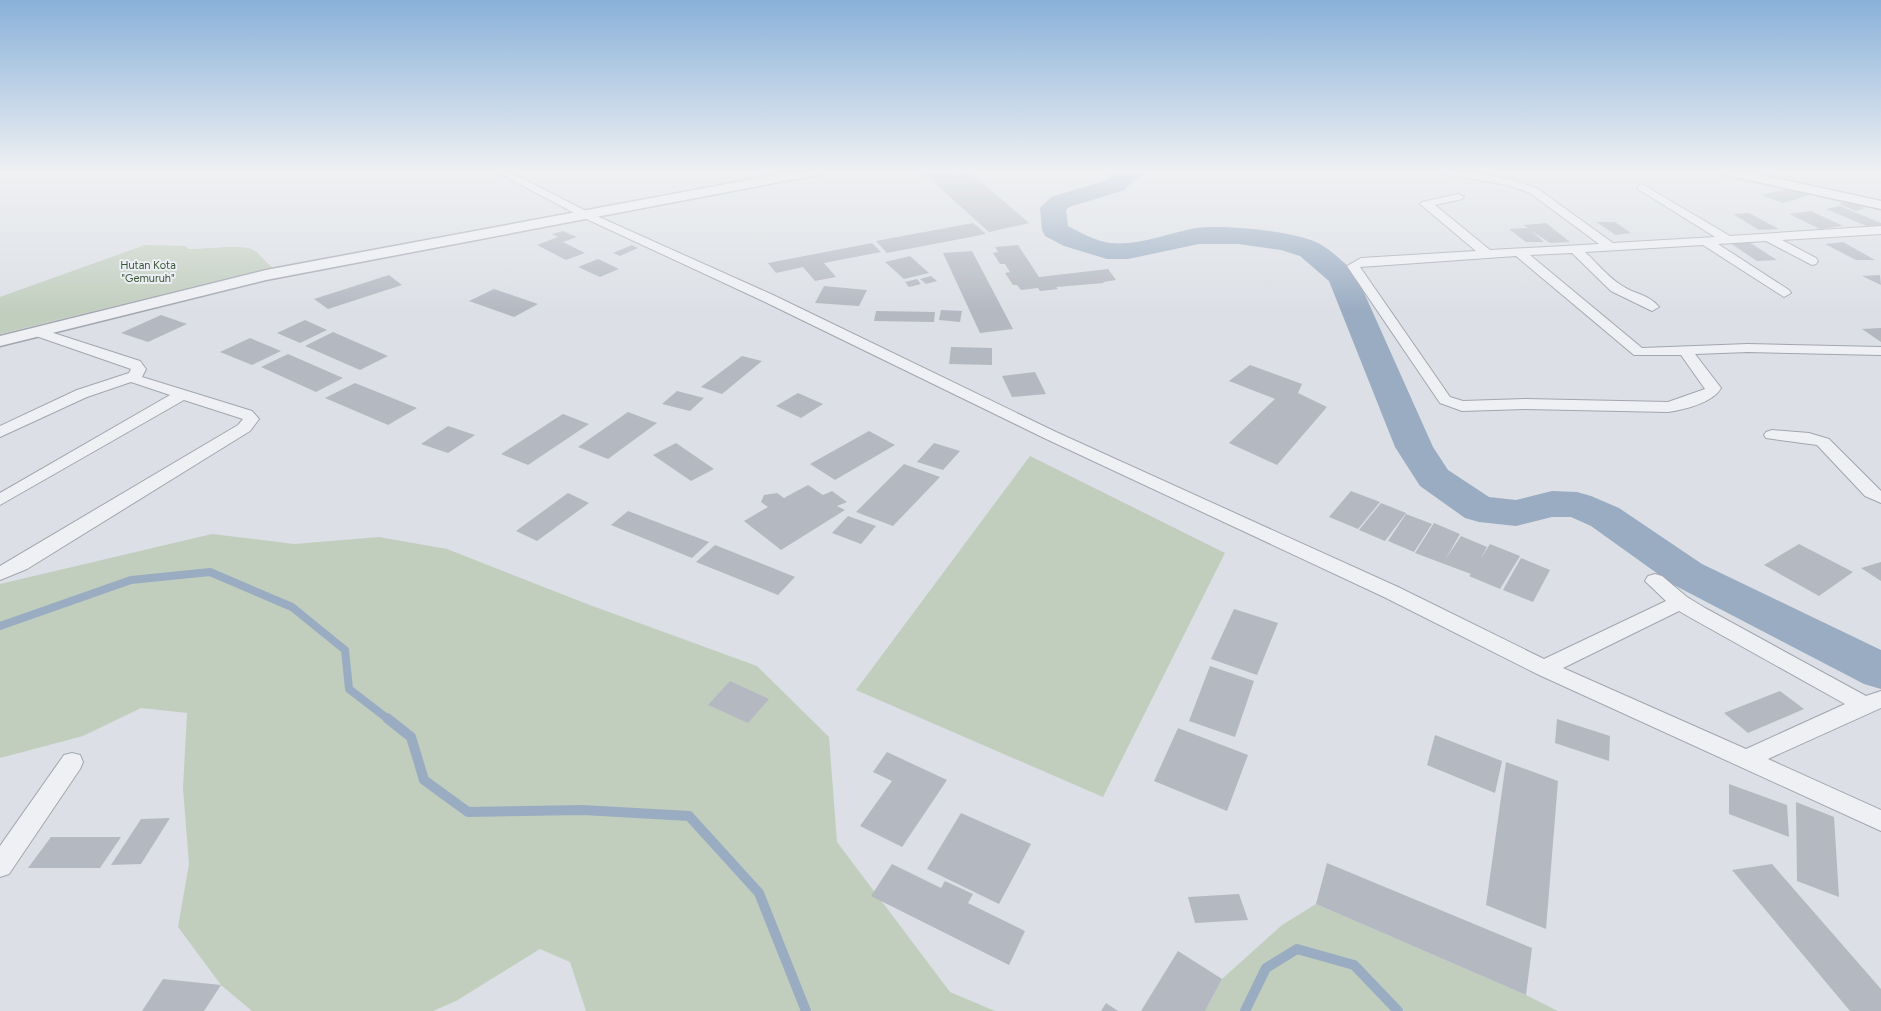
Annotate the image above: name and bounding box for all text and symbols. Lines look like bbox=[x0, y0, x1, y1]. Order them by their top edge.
park label: Hutan Kota "Gemuruh" bbox=[120, 259, 176, 285]

